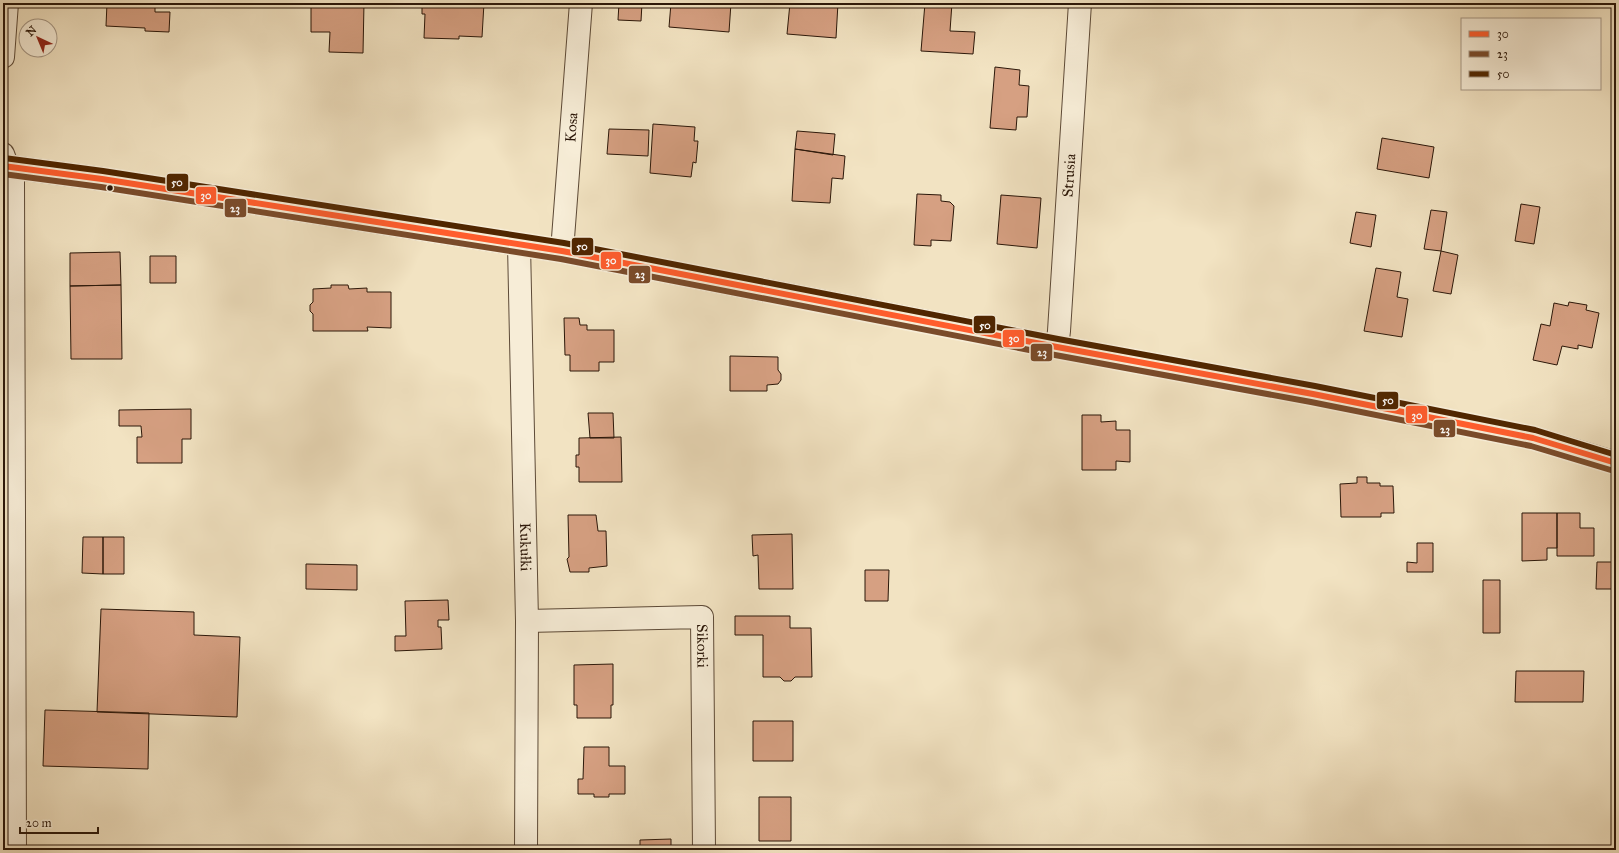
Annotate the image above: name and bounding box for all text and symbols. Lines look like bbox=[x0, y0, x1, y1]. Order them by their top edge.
north arrow bbox=[18, 18, 58, 58]
legend bbox=[1461, 18, 1601, 90]
text: N bbox=[24, 23, 40, 39]
text: 30 bbox=[1497, 27, 1509, 41]
text: 23 bbox=[1497, 47, 1508, 61]
text: 50 bbox=[1497, 67, 1510, 81]
street label: Kosa bbox=[561, 111, 582, 143]
street label: Strusia bbox=[1059, 152, 1079, 198]
line badge: 50 bbox=[166, 173, 189, 192]
text: 50 bbox=[171, 176, 183, 189]
unlabelled marker bbox=[105, 183, 115, 193]
line badge: 30 bbox=[195, 186, 217, 205]
text: 30 bbox=[201, 189, 212, 203]
line badge: 23 bbox=[224, 198, 247, 218]
text: 23 bbox=[230, 202, 240, 216]
line badge: 50 bbox=[571, 237, 594, 256]
text: 50 bbox=[576, 240, 588, 253]
line badge: 30 bbox=[600, 251, 622, 270]
text: 30 bbox=[606, 254, 617, 268]
line badge: 23 bbox=[628, 265, 651, 284]
text: 23 bbox=[635, 268, 645, 282]
line badge: 50 bbox=[973, 315, 996, 334]
text: 50 bbox=[979, 319, 991, 332]
line badge: 30 bbox=[1002, 329, 1025, 348]
text: 30 bbox=[1009, 332, 1020, 346]
line badge: 23 bbox=[1030, 343, 1053, 362]
text: 23 bbox=[1037, 346, 1047, 360]
line badge: 50 bbox=[1376, 391, 1399, 410]
text: 50 bbox=[1382, 394, 1394, 407]
line badge: 30 bbox=[1405, 405, 1428, 424]
text: 30 bbox=[1412, 409, 1423, 423]
line badge: 23 bbox=[1433, 419, 1456, 438]
text: 23 bbox=[1440, 423, 1450, 437]
street label: Kukułki bbox=[516, 522, 535, 571]
street label: Sikorki bbox=[693, 624, 711, 668]
scale bar bbox=[20, 809, 98, 835]
text: 20 m bbox=[26, 816, 52, 830]

